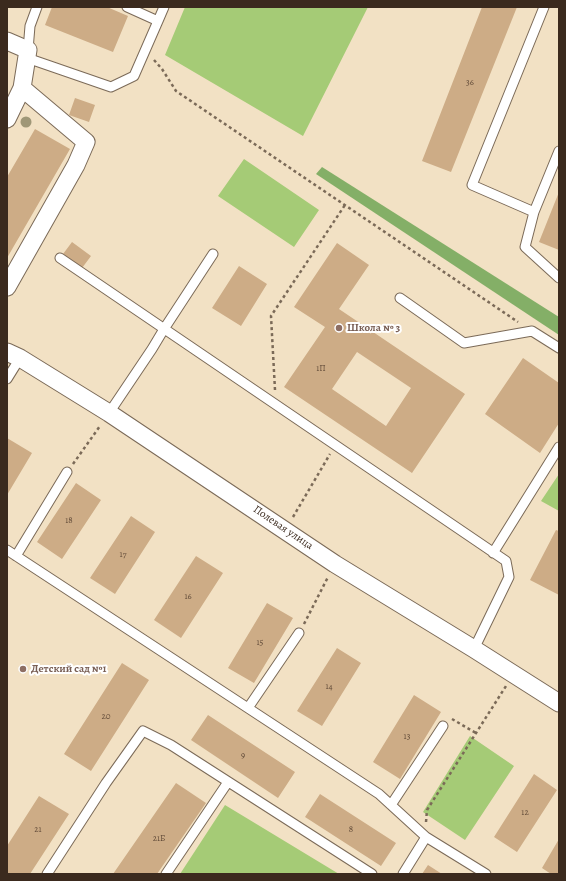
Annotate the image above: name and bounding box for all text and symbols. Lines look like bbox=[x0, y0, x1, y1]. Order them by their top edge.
house number: 36 bbox=[466, 78, 474, 88]
place label: Школа № 3 bbox=[347, 321, 400, 335]
marker: Школа № 3 bbox=[334, 323, 344, 333]
house number: 1П bbox=[316, 364, 326, 374]
street label: Полевая улица bbox=[250, 503, 316, 553]
house number: 18 bbox=[65, 516, 73, 526]
house number: 17 bbox=[120, 550, 126, 560]
house number: 16 bbox=[184, 592, 192, 602]
house number: 15 bbox=[257, 638, 263, 648]
place label: Детский сад №1 bbox=[31, 662, 106, 676]
marker: Детский сад №1 bbox=[18, 664, 28, 674]
house number: 14 bbox=[325, 682, 333, 692]
house number: 20 bbox=[101, 712, 111, 722]
house number: 13 bbox=[404, 732, 410, 742]
house number: 9 bbox=[241, 751, 245, 761]
house number: 12 bbox=[521, 808, 529, 818]
house number: 21 bbox=[34, 825, 42, 835]
house number: 8 bbox=[349, 825, 353, 835]
house number: 21Б bbox=[153, 834, 165, 844]

